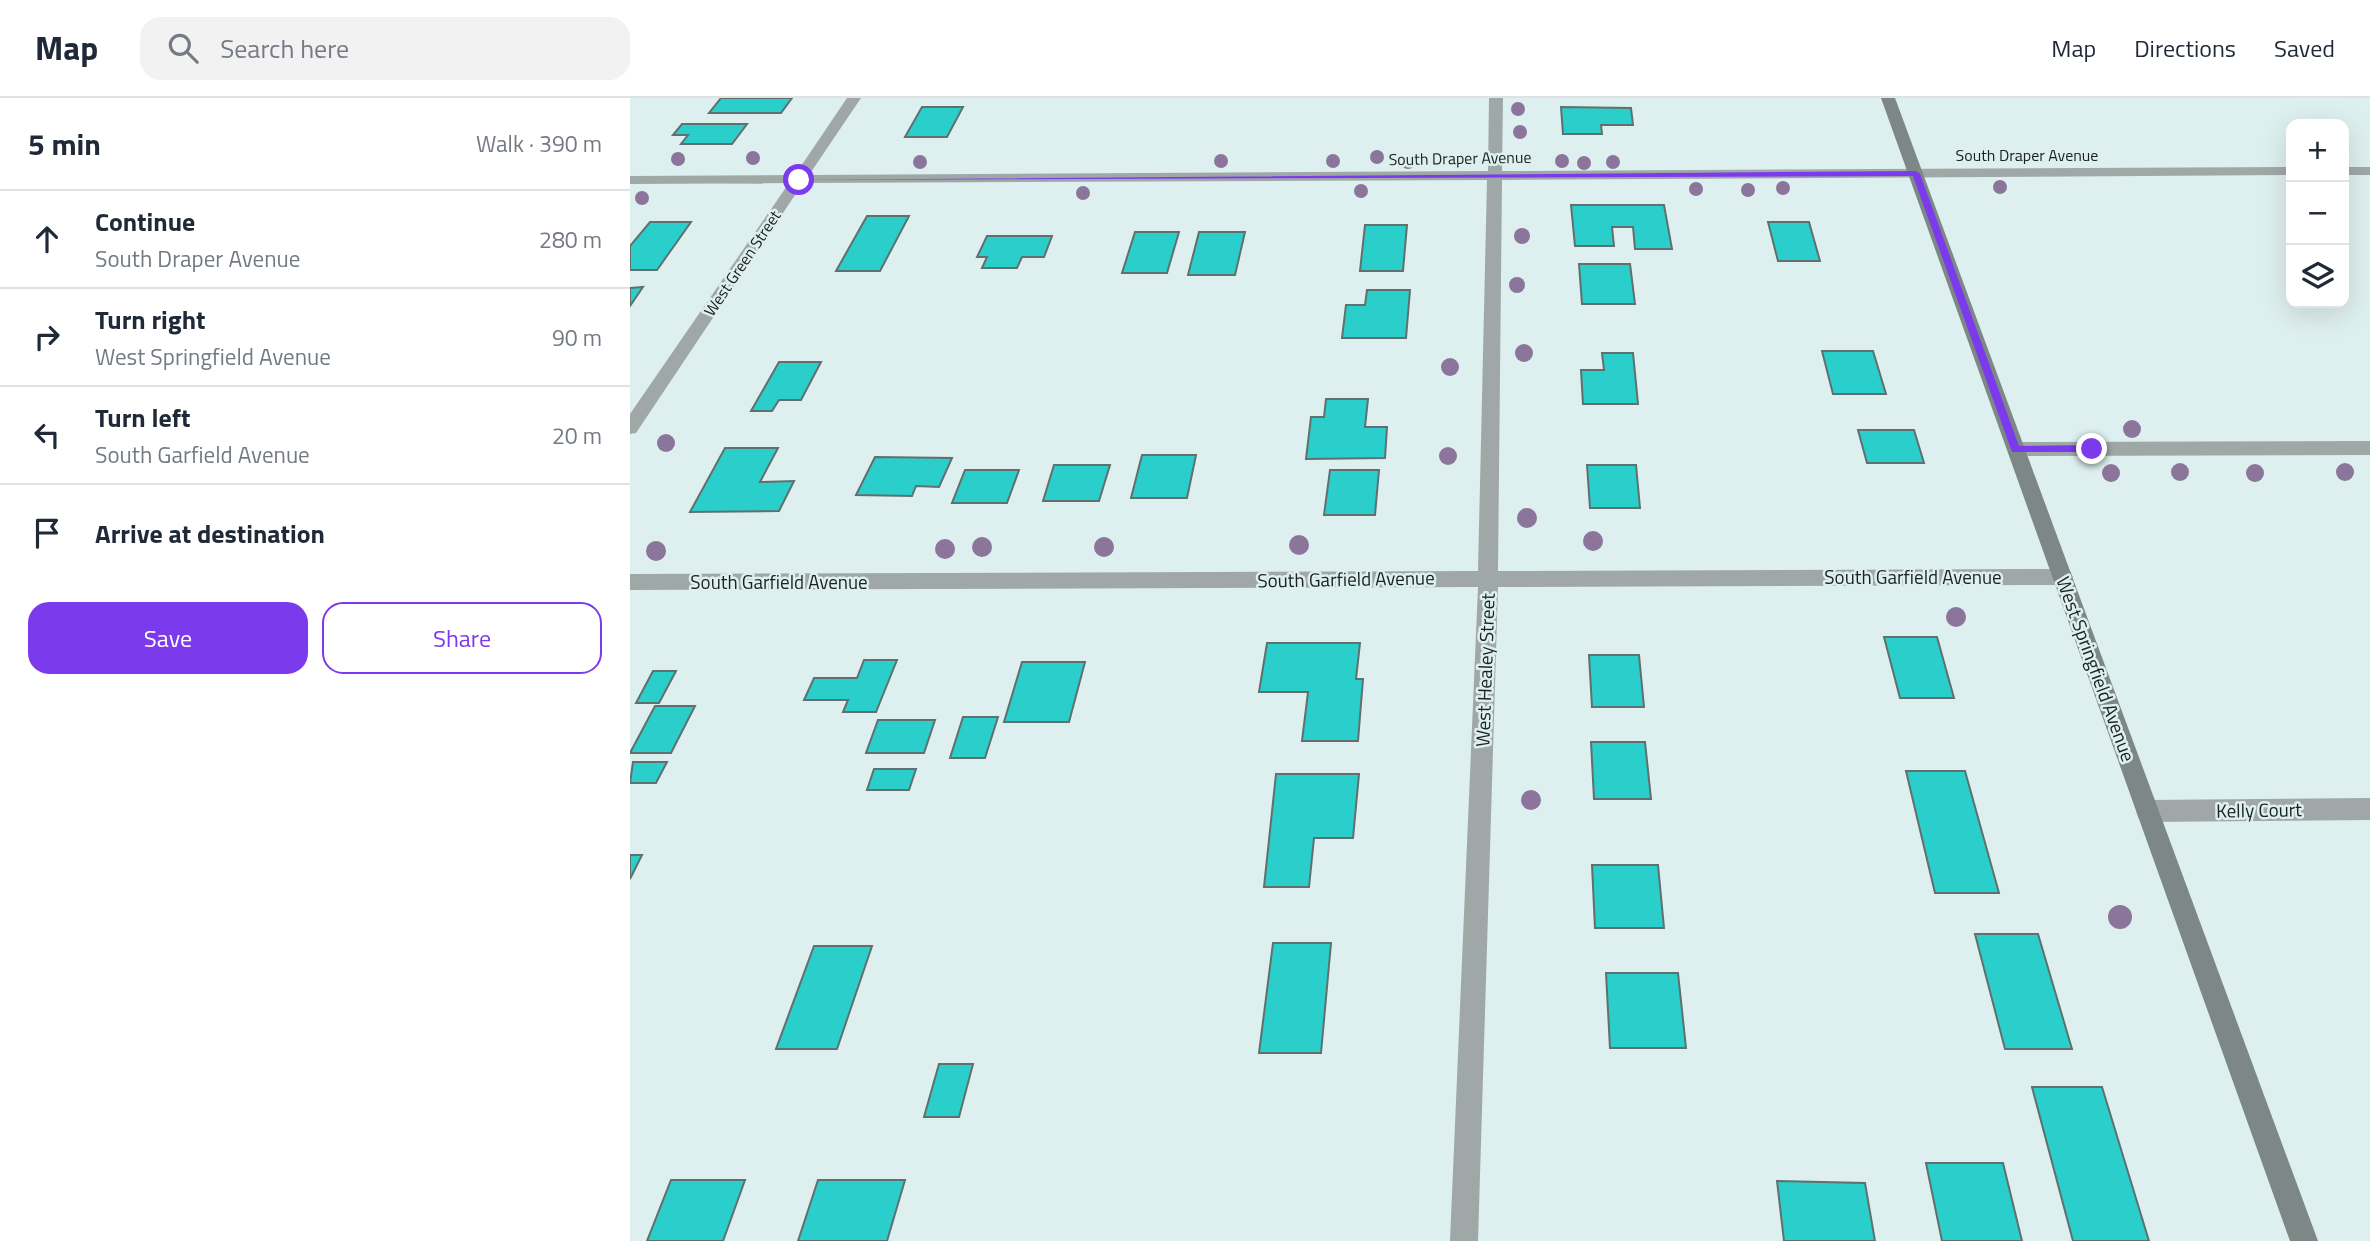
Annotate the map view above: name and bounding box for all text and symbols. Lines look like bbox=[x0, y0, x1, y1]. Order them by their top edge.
search box bbox=[140, 17, 630, 80]
text: Map bbox=[35, 23, 98, 73]
icon: search bbox=[164, 29, 202, 67]
text: Search here bbox=[220, 29, 349, 68]
text: Map bbox=[2051, 30, 2096, 66]
text: Directions bbox=[2134, 30, 2236, 66]
text: Saved bbox=[2274, 30, 2335, 66]
map controls bbox=[2286, 119, 2349, 308]
button: + bbox=[2286, 119, 2349, 182]
text: 5 min bbox=[28, 121, 101, 167]
text: Walk · 390 m bbox=[476, 126, 602, 161]
street label: South Draper Avenue bbox=[1956, 143, 2098, 167]
street label: South Draper Avenue bbox=[1388, 145, 1532, 171]
route start bbox=[783, 164, 814, 195]
button: − bbox=[2286, 182, 2349, 245]
text: Continue bbox=[95, 202, 195, 241]
street label: West Green Street bbox=[698, 205, 787, 321]
icon: ahead bbox=[28, 220, 66, 258]
text: 280 m bbox=[539, 222, 602, 257]
text: South Draper Avenue bbox=[95, 241, 300, 276]
button: layers bbox=[2286, 245, 2349, 308]
text: Turn right bbox=[95, 300, 206, 339]
icon: right bbox=[28, 318, 66, 356]
text: 90 m bbox=[552, 320, 602, 355]
text: West Springfield Avenue bbox=[95, 339, 331, 374]
text: Turn left bbox=[95, 398, 190, 437]
icon: left bbox=[28, 416, 66, 454]
text: 20 m bbox=[552, 418, 602, 453]
route end bbox=[2076, 433, 2107, 464]
text: South Garfield Avenue bbox=[95, 437, 310, 472]
icon: arrive bbox=[28, 514, 66, 552]
text: Arrive at destination bbox=[95, 514, 325, 553]
street label: South Garfield Avenue bbox=[1257, 562, 1435, 595]
street label: South Garfield Avenue bbox=[1824, 562, 2002, 591]
street label: South Garfield Avenue bbox=[690, 567, 868, 596]
street label: West Springfield Avenue bbox=[2050, 572, 2143, 765]
street label: West Healey Street bbox=[1467, 592, 1502, 747]
button: Save bbox=[28, 602, 308, 674]
button: Share bbox=[322, 602, 602, 674]
street label: Kelly Court bbox=[2216, 794, 2302, 825]

